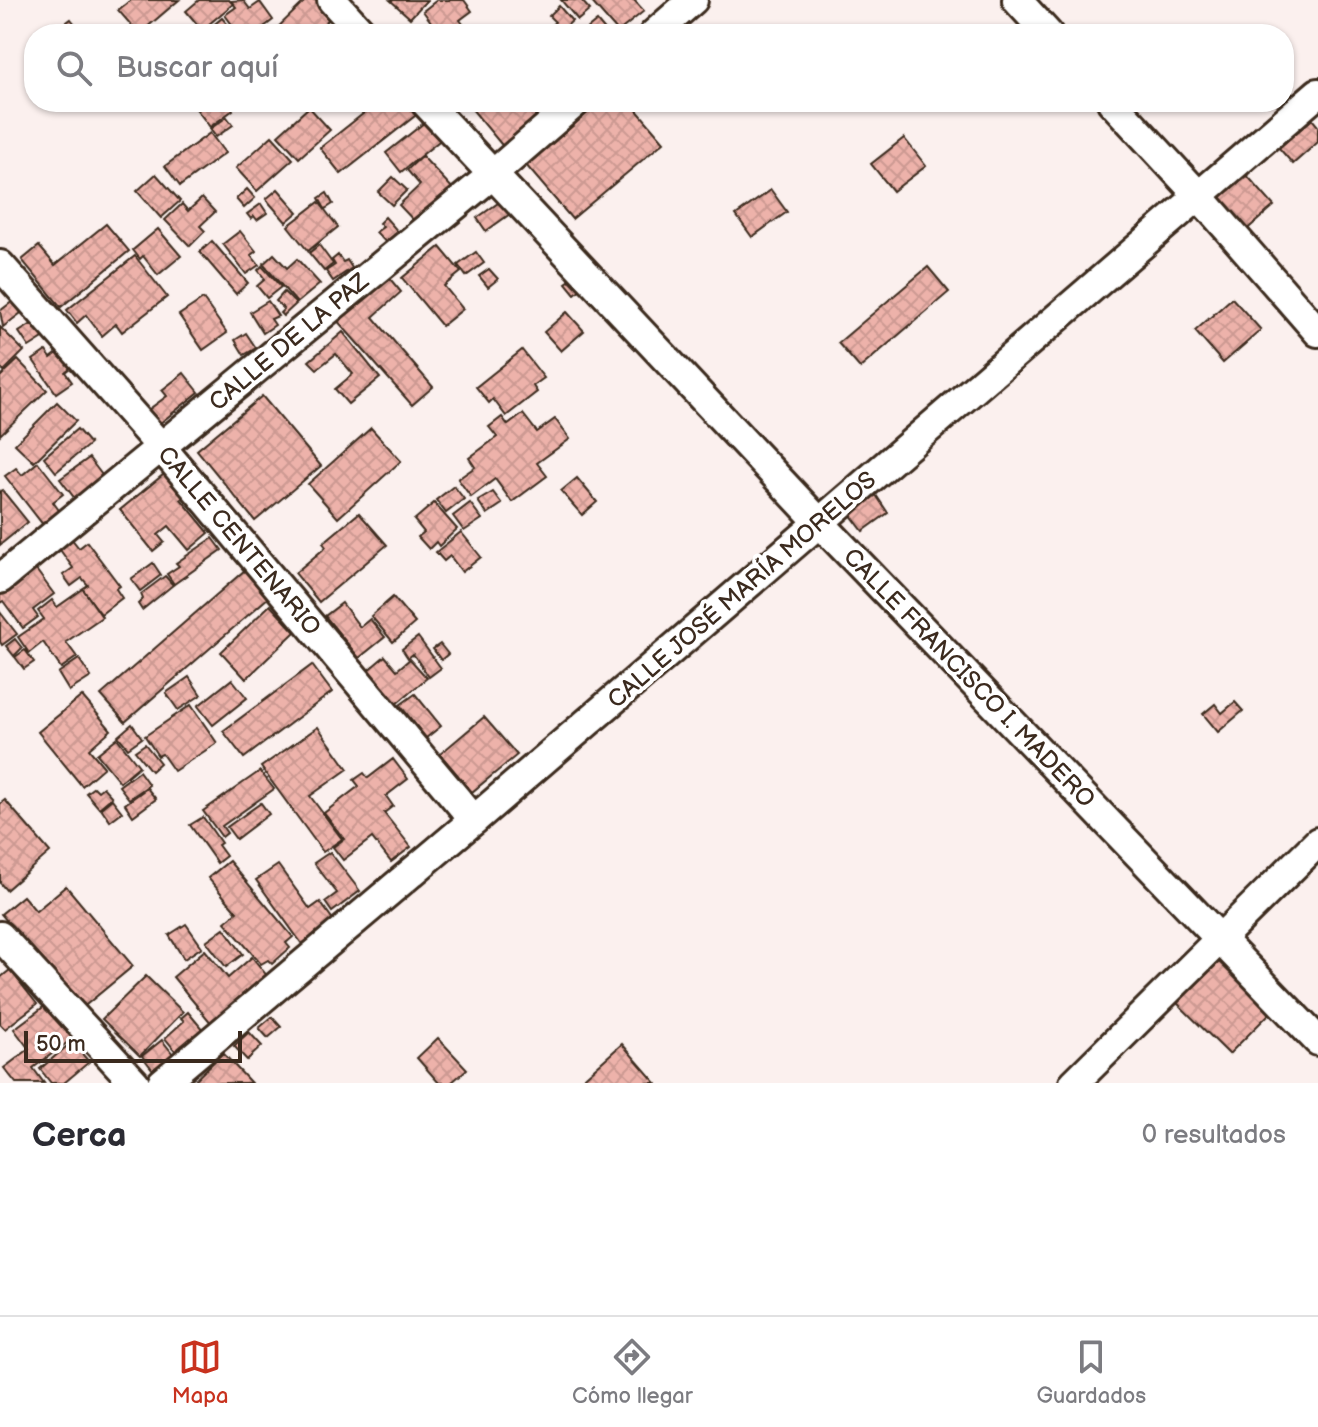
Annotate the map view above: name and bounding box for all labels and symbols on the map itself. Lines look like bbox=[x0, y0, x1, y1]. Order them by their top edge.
street label: CALLE DE LA PAZ bbox=[203, 267, 375, 417]
street label: CALLE CENTENARIO bbox=[151, 440, 327, 642]
street label: CALLE JOSÉ MARÍA MORELOS bbox=[601, 465, 882, 715]
street label: CALLE FRANCISCO I. MADERO bbox=[837, 542, 1101, 814]
scale bar bbox=[24, 1027, 242, 1063]

